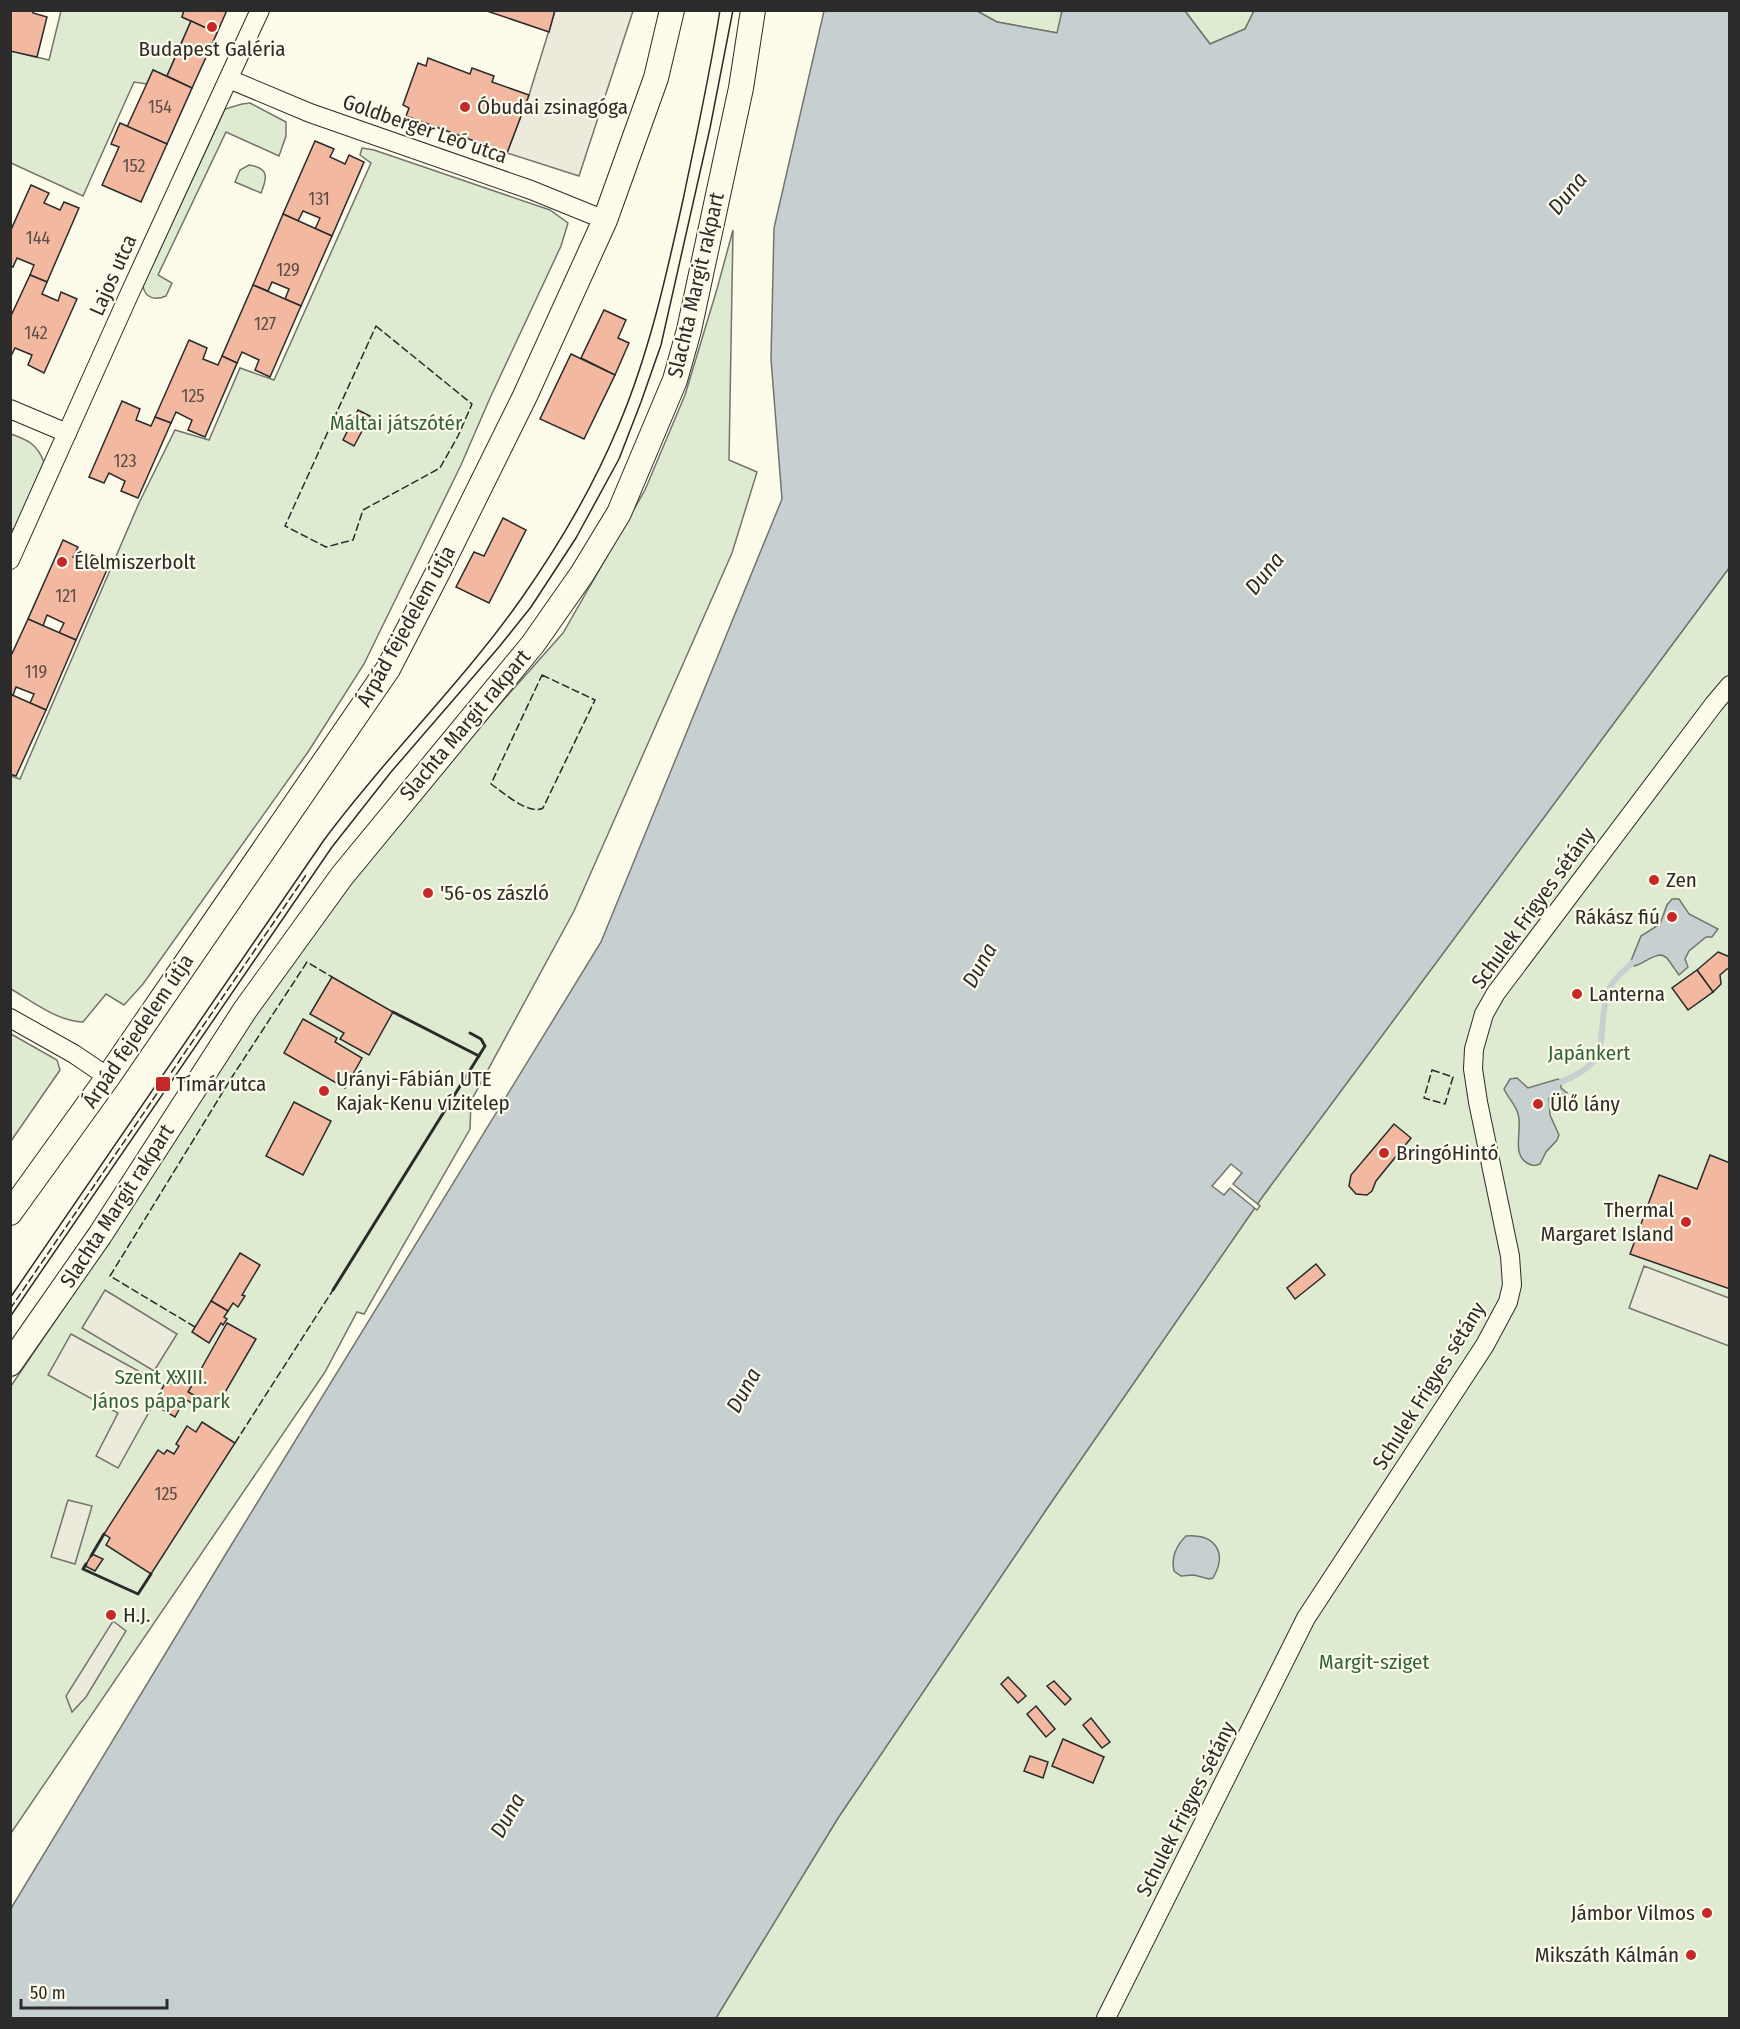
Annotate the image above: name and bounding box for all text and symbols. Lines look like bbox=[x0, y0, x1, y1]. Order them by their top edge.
marker: Budapest Galéria bbox=[205, 20, 219, 34]
place label: Budapest Galéria bbox=[138, 36, 286, 62]
street label: Goldberger Leó utca bbox=[339, 89, 511, 169]
place label: Óbudai zsinagóga bbox=[477, 94, 628, 120]
house number: 154 bbox=[148, 96, 172, 118]
marker: Óbudai zsinagóga bbox=[458, 100, 472, 114]
house number: 152 bbox=[122, 155, 146, 177]
water label: Duna bbox=[1542, 166, 1593, 220]
house number: 131 bbox=[308, 188, 330, 210]
street label: Slachta Margit rakpart bbox=[662, 190, 730, 380]
house number: 144 bbox=[26, 227, 51, 249]
street label: Lajos utca bbox=[84, 230, 142, 320]
house number: 129 bbox=[276, 259, 300, 281]
house number: 127 bbox=[254, 313, 276, 335]
house number: 142 bbox=[24, 322, 48, 344]
house number: 125 bbox=[181, 385, 205, 407]
park label: Máltai játszótér bbox=[330, 410, 463, 436]
house number: 123 bbox=[113, 450, 137, 472]
street label: Árpád fejedelem útja bbox=[351, 541, 461, 711]
water label: Duna bbox=[1239, 546, 1290, 600]
place label: Élelmiszerbolt bbox=[74, 549, 196, 575]
marker: Élelmiszerbolt bbox=[55, 555, 69, 569]
house number: 121 bbox=[55, 585, 77, 607]
street label: Slachta Margit rakpart bbox=[394, 644, 536, 806]
house number: 119 bbox=[25, 661, 47, 683]
street label: Schulek Frigyes sétány bbox=[1466, 822, 1601, 994]
place label: Zen bbox=[1666, 867, 1697, 893]
marker: Zen bbox=[1647, 873, 1661, 887]
place label: '56-os zászló bbox=[440, 880, 549, 906]
marker: '56-os zászló bbox=[421, 886, 435, 900]
place label: Rákász fiú bbox=[1575, 904, 1660, 930]
marker: Rákász fiú bbox=[1665, 910, 1679, 924]
water label: Duna bbox=[956, 938, 1003, 992]
street label: Árpád fejedelem útja bbox=[77, 949, 199, 1113]
place label: Lanterna bbox=[1589, 981, 1665, 1007]
marker: Lanterna bbox=[1570, 987, 1584, 1001]
park label: Japánkert bbox=[1548, 1040, 1630, 1066]
place label: Urányi-Fábián UTE Kajak-Kenu vízitelep bbox=[336, 1066, 510, 1116]
place label: Tímár utca bbox=[176, 1071, 266, 1097]
marker: Tímár utca bbox=[154, 1075, 172, 1093]
marker: Urányi-Fábián UTE Kajak-Kenu vízitelep bbox=[317, 1084, 331, 1098]
place label: Ülő lány bbox=[1550, 1091, 1620, 1117]
marker: Ülő lány bbox=[1531, 1097, 1545, 1111]
street label: Slachta Margit rakpart bbox=[54, 1119, 180, 1293]
place label: BringóHintó bbox=[1396, 1140, 1498, 1166]
marker: BringóHintó bbox=[1377, 1146, 1391, 1160]
place label: Thermal Margaret Island bbox=[1541, 1197, 1674, 1247]
marker: Thermal Margaret Island bbox=[1679, 1215, 1693, 1229]
street label: Schulek Frigyes sétány bbox=[1367, 1297, 1492, 1475]
water label: Duna bbox=[720, 1363, 767, 1417]
park label: Szent XXIII. János pápa park bbox=[92, 1364, 230, 1414]
house number: 125 bbox=[154, 1483, 178, 1505]
place label: H.J. bbox=[123, 1602, 150, 1628]
marker: H.J. bbox=[104, 1608, 118, 1622]
park label: Margit-sziget bbox=[1319, 1649, 1429, 1675]
street label: Schulek Frigyes sétány bbox=[1131, 1716, 1242, 1901]
water label: Duna bbox=[484, 1788, 531, 1842]
place label: Jámbor Vilmos bbox=[1571, 1900, 1695, 1926]
marker: Jámbor Vilmos bbox=[1700, 1906, 1714, 1920]
place label: Mikszáth Kálmán bbox=[1535, 1942, 1679, 1968]
marker: Mikszáth Kálmán bbox=[1684, 1948, 1698, 1962]
scale bar bbox=[21, 1972, 166, 2010]
text: 50 m bbox=[30, 1982, 66, 2004]

